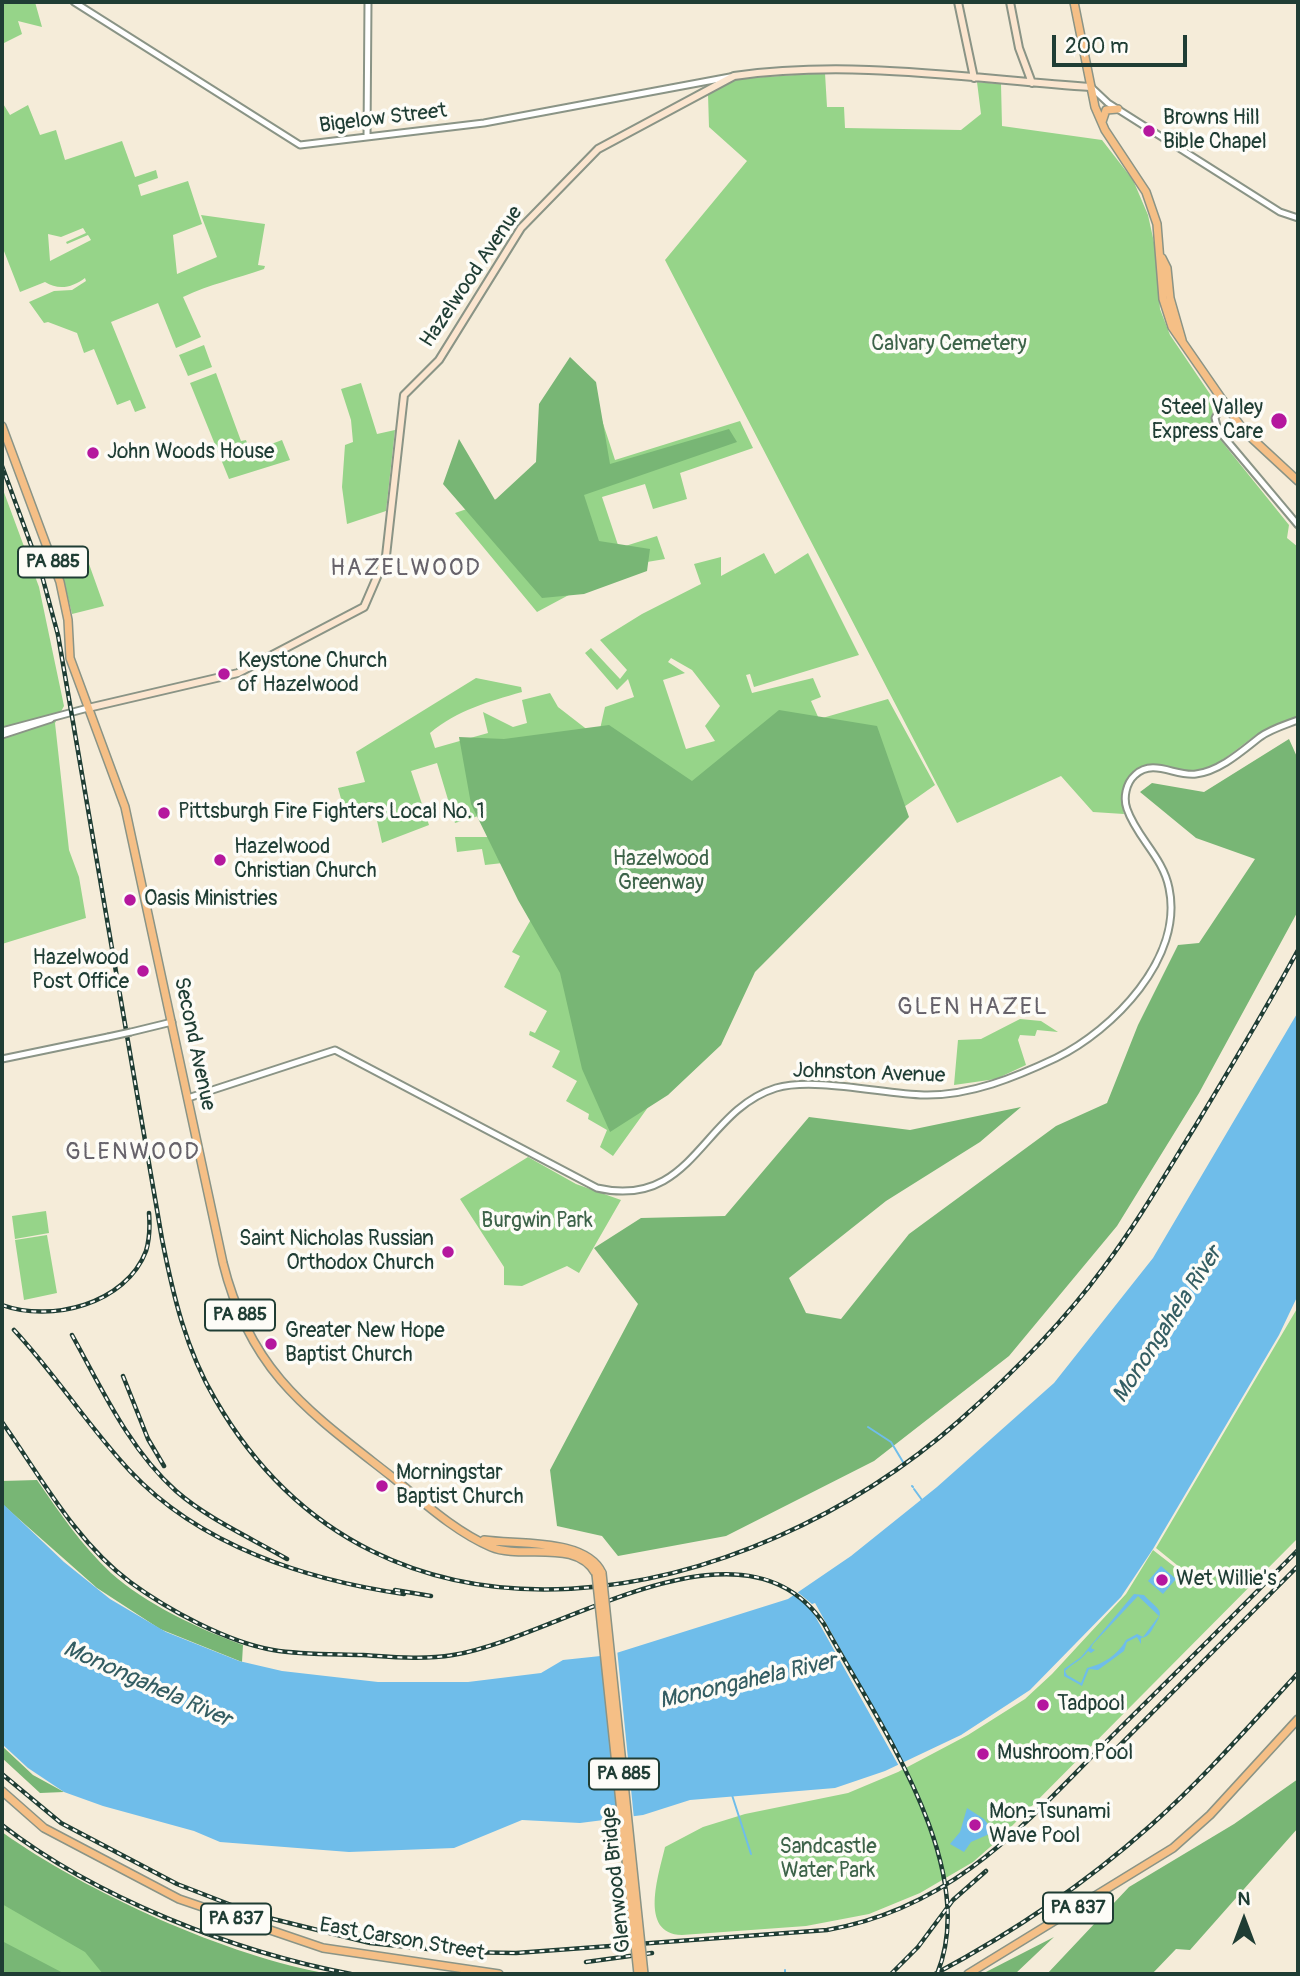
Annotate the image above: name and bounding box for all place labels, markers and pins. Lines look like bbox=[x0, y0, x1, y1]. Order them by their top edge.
place label: Browns Hill Bible Chapel bbox=[1163, 106, 1267, 156]
marker: Browns Hill Bible Chapel bbox=[1141, 123, 1157, 139]
place label: Steel Valley Express Care bbox=[1152, 396, 1263, 446]
marker: Steel Valley Express Care bbox=[1269, 411, 1289, 431]
place label: John Woods House bbox=[107, 440, 274, 466]
marker: John Woods House bbox=[85, 445, 101, 461]
place label: Keystone Church of Hazelwood bbox=[238, 649, 387, 699]
marker: Keystone Church of Hazelwood bbox=[216, 666, 232, 682]
place label: Pittsburgh Fire Fighters Local No. 1 bbox=[178, 800, 485, 826]
marker: Pittsburgh Fire Fighters Local No. 1 bbox=[156, 805, 172, 821]
place label: Hazelwood Christian Church bbox=[234, 835, 377, 885]
marker: Hazelwood Christian Church bbox=[212, 852, 228, 868]
place label: Oasis Ministries bbox=[144, 887, 277, 913]
marker: Oasis Ministries bbox=[122, 892, 138, 908]
place label: Hazelwood Post Office bbox=[32, 946, 129, 996]
marker: Hazelwood Post Office bbox=[135, 963, 151, 979]
place label: Saint Nicholas Russian Orthodox Church bbox=[239, 1227, 434, 1277]
marker: Saint Nicholas Russian Orthodox Church bbox=[440, 1244, 456, 1260]
place label: Greater New Hope Baptist Church bbox=[285, 1319, 445, 1369]
marker: Greater New Hope Baptist Church bbox=[263, 1336, 279, 1352]
place label: Morningstar Baptist Church bbox=[396, 1461, 524, 1511]
marker: Morningstar Baptist Church bbox=[374, 1478, 390, 1494]
place label: Wet Willie's bbox=[1176, 1567, 1277, 1593]
marker: Wet Willie's bbox=[1154, 1572, 1170, 1588]
place label: Tadpool bbox=[1057, 1692, 1125, 1718]
marker: Tadpool bbox=[1035, 1697, 1051, 1713]
place label: Mushroom Pool bbox=[997, 1741, 1133, 1767]
marker: Mushroom Pool bbox=[975, 1746, 991, 1762]
place label: Mon-Tsunami Wave Pool bbox=[989, 1800, 1110, 1850]
marker: Mon-Tsunami Wave Pool bbox=[967, 1817, 983, 1833]

